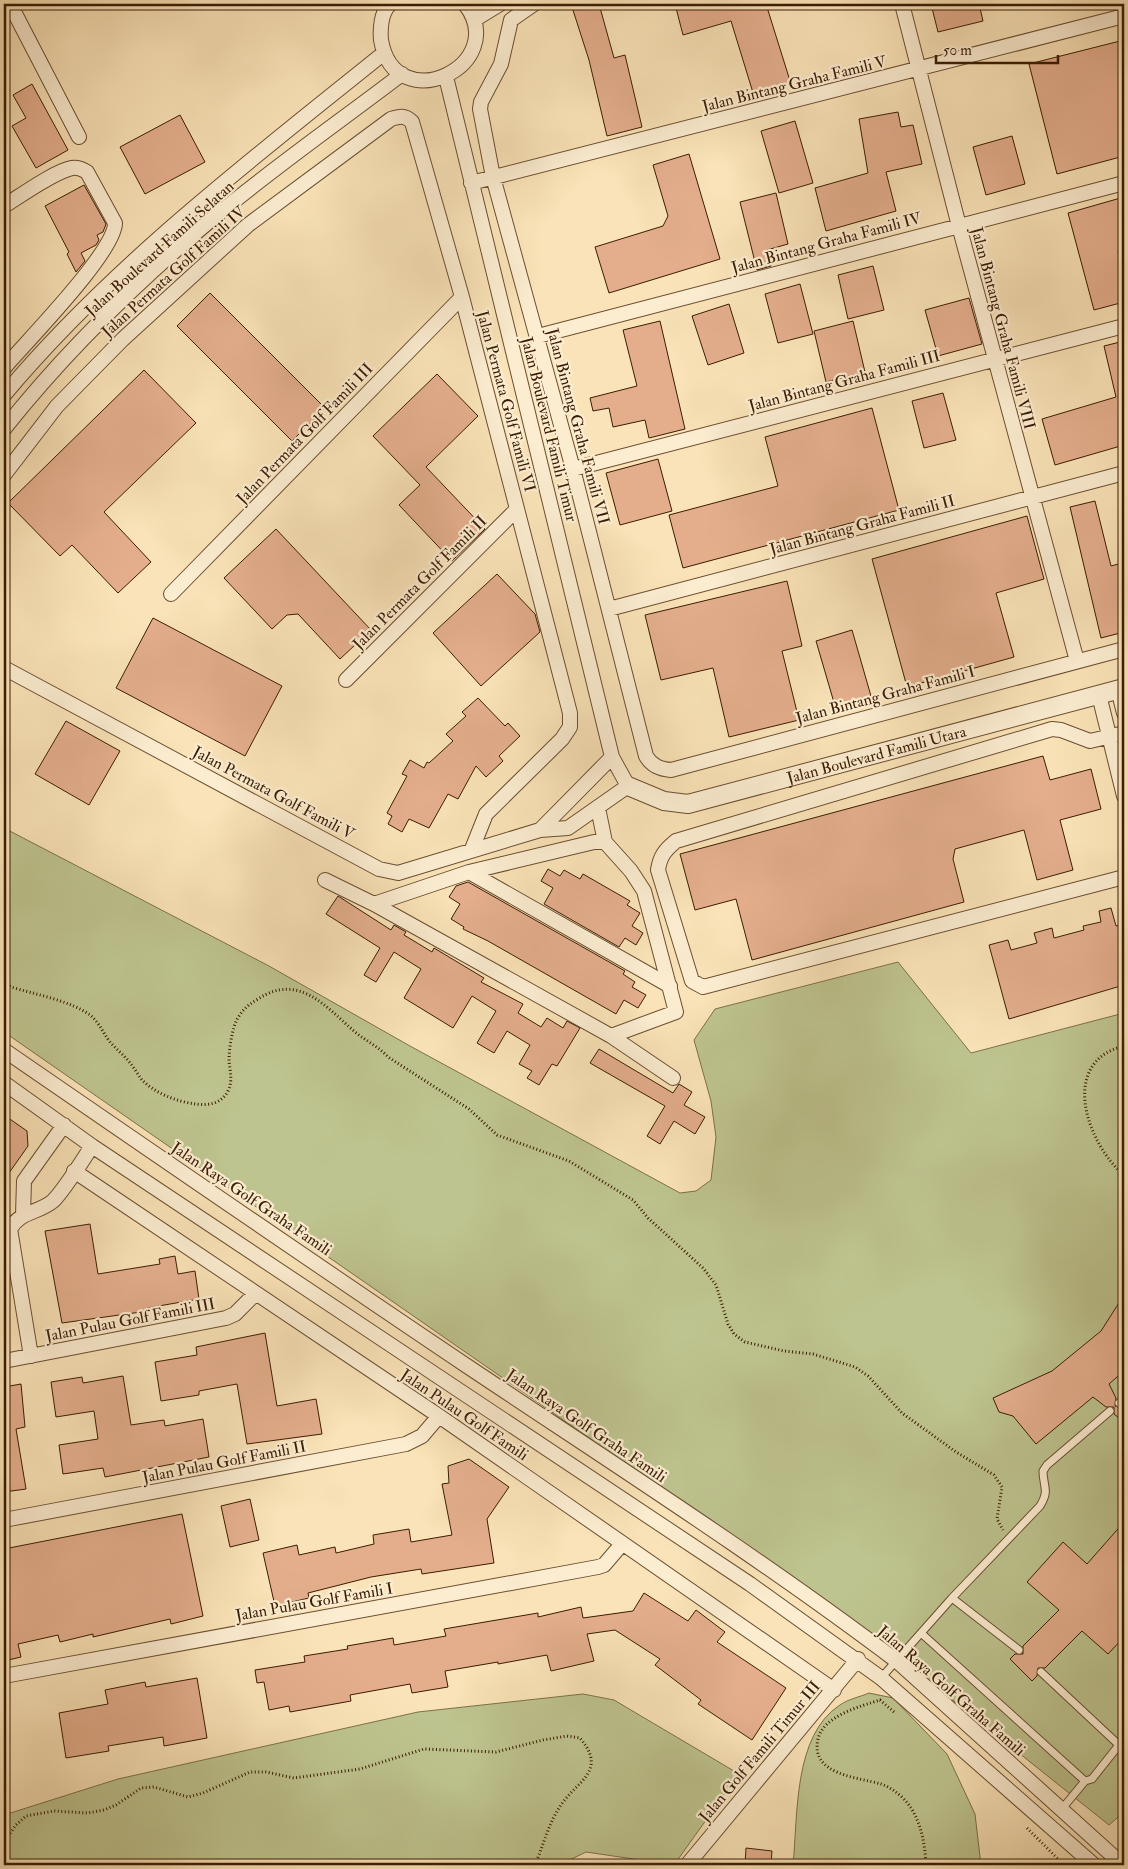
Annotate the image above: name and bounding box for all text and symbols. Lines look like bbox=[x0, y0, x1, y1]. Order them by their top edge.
scale bar bbox=[936, 32, 1058, 64]
text: 50 m bbox=[943, 41, 972, 60]
street label: Jalan Bintang Graha Famili V bbox=[699, 51, 889, 118]
street label: Jalan Boulevard Famili Selatan bbox=[80, 177, 239, 322]
street label: Jalan Permata Golf Famili IV bbox=[97, 201, 251, 343]
street label: Jalan Bintang Graha Famili IV bbox=[728, 208, 924, 279]
street label: Jalan Bintang Graha Famili VIII bbox=[965, 224, 1040, 432]
street label: Jalan Permata Golf Famili VI bbox=[471, 308, 540, 494]
street label: Jalan Bintang Graha Famili VII bbox=[541, 325, 614, 527]
street label: Jalan Boulevard Famili Timur bbox=[515, 334, 582, 524]
street label: Jalan Bintang Graha Famili III bbox=[745, 346, 942, 417]
street label: Jalan Permata Golf Famili III bbox=[231, 359, 378, 510]
street label: Jalan Bintang Graha Famili II bbox=[767, 491, 957, 561]
street label: Jalan Permata Golf Famili II bbox=[348, 511, 492, 656]
street label: Jalan Bintang Graha Famili I bbox=[793, 661, 977, 730]
street label: Jalan Boulevard Famili Utara bbox=[784, 721, 969, 790]
street label: Jalan Permata Golf Famili V bbox=[188, 741, 358, 845]
street label: Jalan Raya Golf Graha Famili bbox=[166, 1137, 335, 1261]
street label: Jalan Pulau Golf Famili III bbox=[43, 1294, 217, 1347]
street label: Jalan Pulau Golf Famili bbox=[395, 1364, 532, 1466]
street label: Jalan Raya Golf Graha Famili bbox=[501, 1364, 670, 1488]
street label: Jalan Pulau Golf Famili II bbox=[140, 1436, 308, 1489]
street label: Jalan Pulau Golf Famili I bbox=[233, 1578, 395, 1627]
street label: Jalan Raya Golf Graha Famili bbox=[872, 1621, 1029, 1761]
street label: Jalan Golf Famili Timur III bbox=[694, 1677, 826, 1828]

